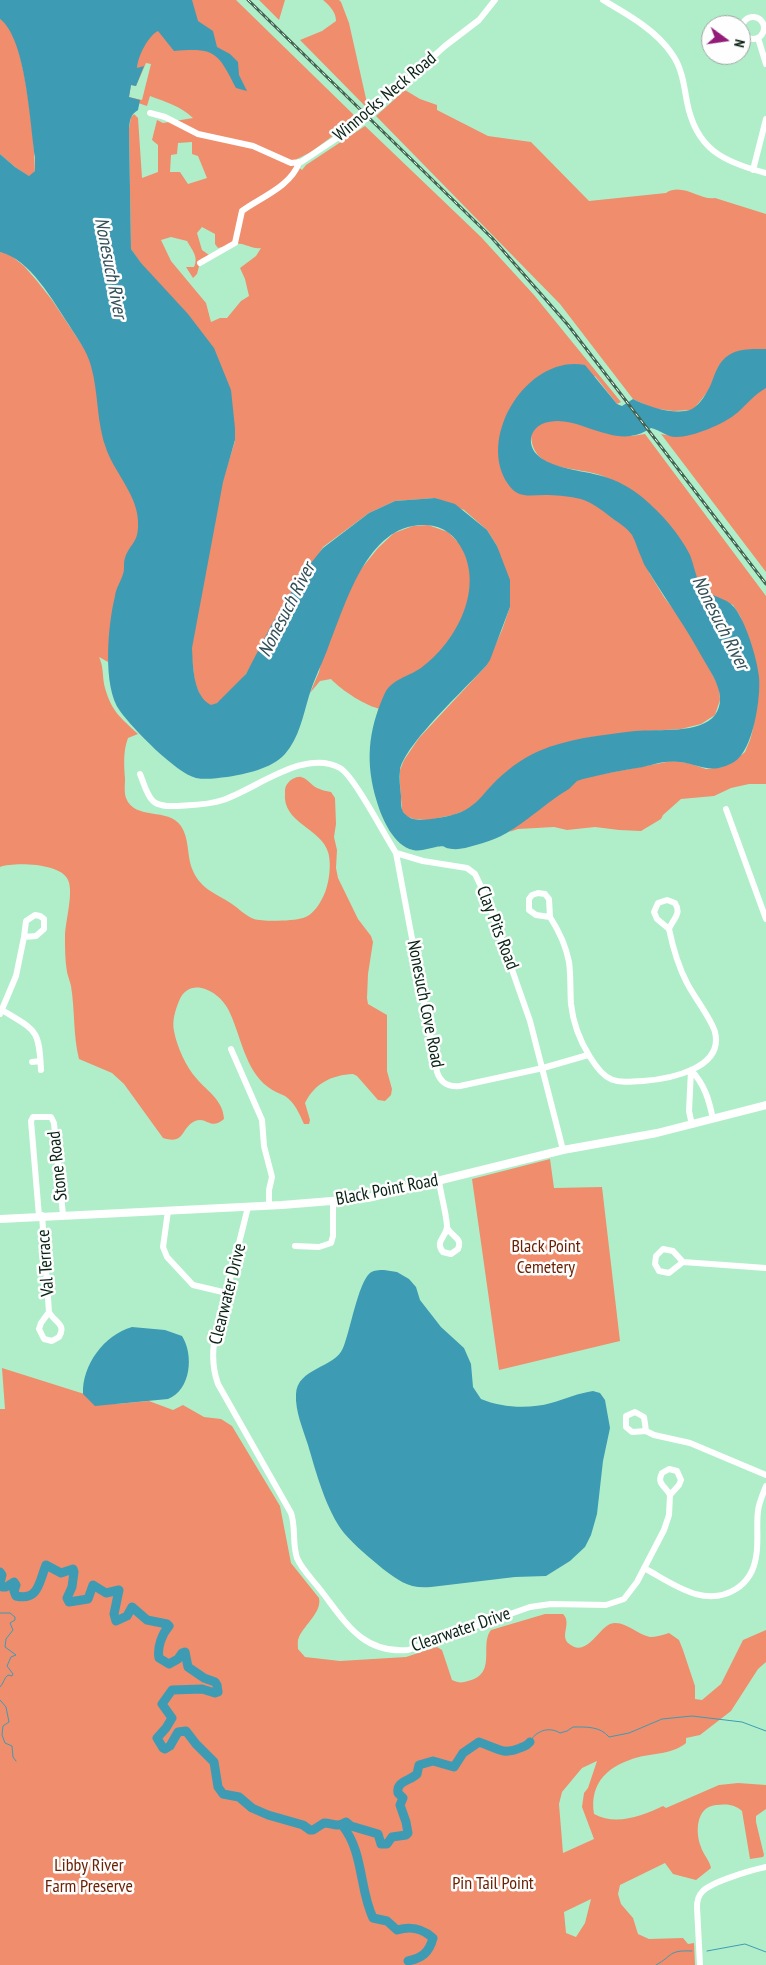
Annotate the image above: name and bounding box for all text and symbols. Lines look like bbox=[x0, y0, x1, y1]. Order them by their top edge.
north arrow bbox=[701, 15, 751, 65]
text: N bbox=[730, 38, 749, 49]
street label: Winnocks Neck Road bbox=[329, 48, 441, 146]
water label: Nonesuch River bbox=[89, 216, 131, 320]
water label: Nonesuch River bbox=[254, 559, 320, 661]
water label: Nonesuch River bbox=[687, 572, 753, 674]
street label: Clay Pits Road bbox=[471, 883, 523, 973]
street label: Nonesuch Cove Road bbox=[402, 939, 448, 1069]
street label: Stone Road bbox=[44, 1130, 72, 1202]
street label: Black Point Road bbox=[334, 1170, 440, 1210]
street label: Val Terrace bbox=[33, 1229, 59, 1297]
park label: Black Point Cemetery bbox=[511, 1236, 581, 1278]
street label: Clearwater Drive bbox=[205, 1241, 251, 1347]
street label: Clearwater Drive bbox=[409, 1603, 513, 1657]
park label: Libby River Farm Preserve bbox=[45, 1855, 133, 1898]
park label: Pin Tail Point bbox=[452, 1873, 534, 1895]

